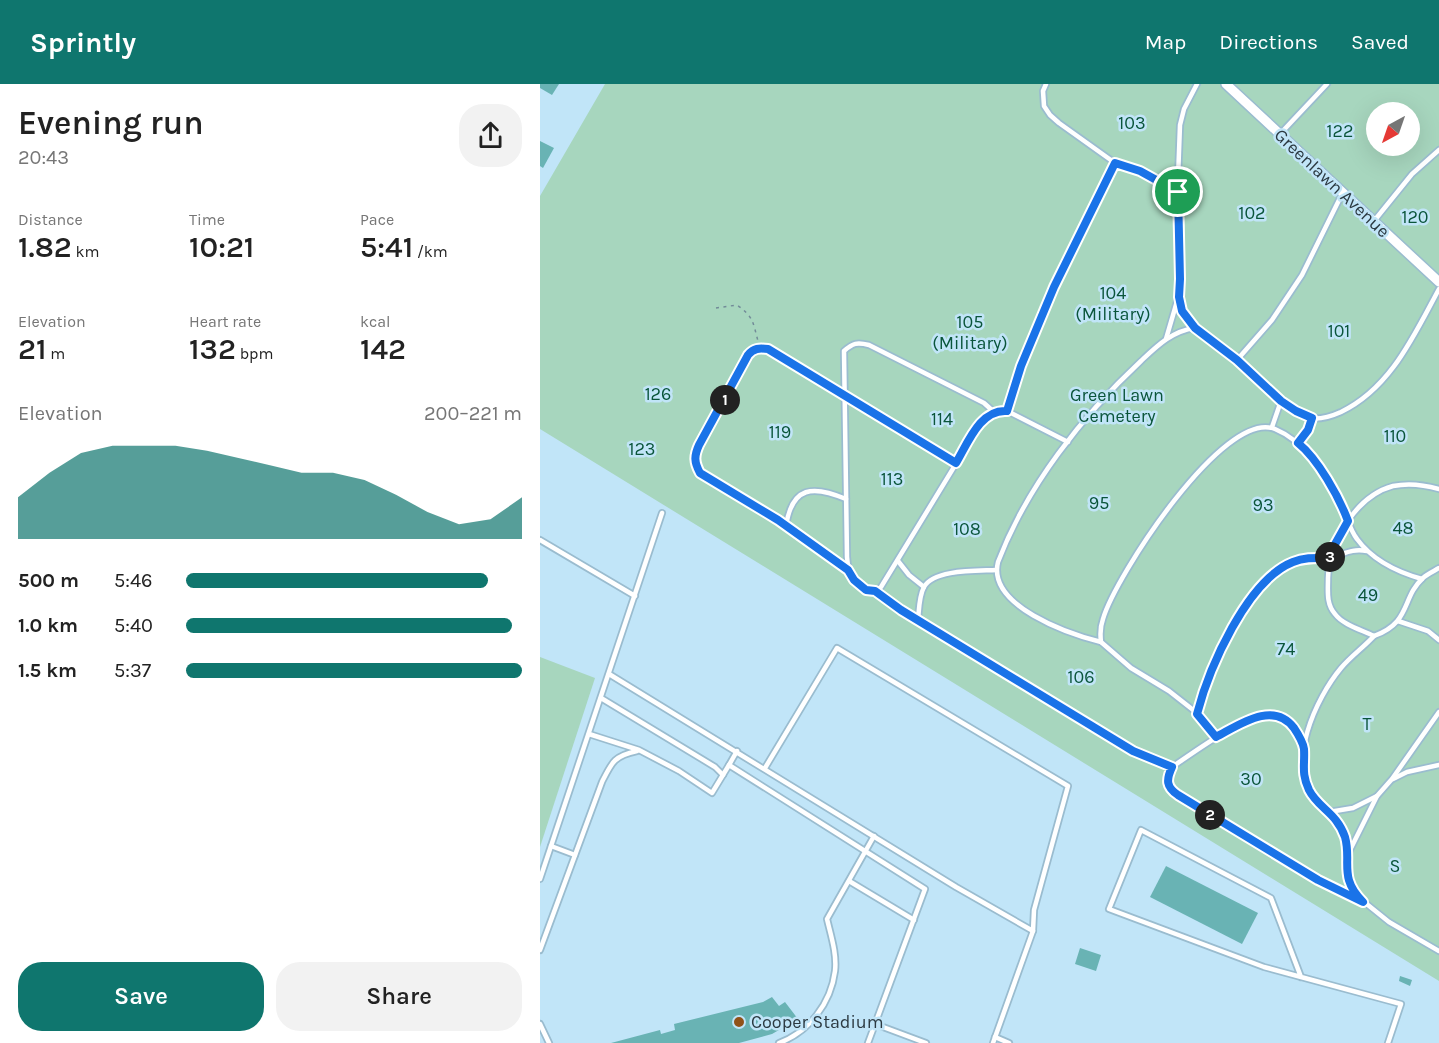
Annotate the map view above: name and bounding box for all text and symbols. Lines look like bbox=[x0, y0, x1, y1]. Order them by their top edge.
text: Sprintly bbox=[30, 26, 136, 59]
text: Map bbox=[1145, 30, 1186, 54]
text: Directions bbox=[1219, 30, 1318, 54]
text: Saved bbox=[1351, 30, 1409, 54]
north arrow bbox=[1366, 102, 1420, 156]
map controls bbox=[1366, 102, 1420, 156]
text: Evening run bbox=[18, 104, 204, 142]
button: share bbox=[459, 104, 522, 167]
park label: 103 bbox=[1118, 112, 1146, 134]
park label: 122 bbox=[1327, 120, 1353, 142]
street label: Greenlawn Avenue bbox=[1270, 124, 1394, 242]
text: 20:43 bbox=[18, 146, 69, 169]
pin bbox=[1152, 166, 1203, 217]
icon: arrive bbox=[1161, 175, 1194, 208]
park label: 102 bbox=[1238, 202, 1266, 224]
park label: 120 bbox=[1401, 206, 1429, 228]
text: Distance bbox=[18, 210, 83, 229]
text: Time bbox=[189, 210, 225, 229]
text: Pace bbox=[360, 210, 394, 229]
text: 1.82 bbox=[18, 229, 72, 265]
text: 10:21 bbox=[189, 229, 254, 265]
text: 5:41 bbox=[360, 229, 413, 265]
text: km bbox=[72, 242, 100, 261]
text: /km bbox=[413, 242, 448, 261]
park label: 104 (Military) bbox=[1075, 282, 1151, 325]
park label: 105 (Military) bbox=[932, 311, 1008, 354]
text: Elevation bbox=[18, 312, 86, 331]
text: Heart rate bbox=[189, 312, 261, 331]
text: kcal bbox=[360, 312, 391, 331]
park label: 101 bbox=[1328, 320, 1350, 342]
text: 21 bbox=[18, 331, 46, 367]
text: 132 bbox=[189, 331, 236, 367]
text: 142 bbox=[360, 331, 406, 367]
text: m bbox=[46, 344, 65, 363]
text: bpm bbox=[236, 344, 273, 363]
park label: 126 bbox=[645, 383, 671, 405]
park label: Green Lawn Cemetery bbox=[1070, 384, 1164, 427]
pin: 1 bbox=[710, 385, 740, 415]
text: 1 bbox=[722, 390, 728, 409]
text: Elevation bbox=[18, 402, 103, 425]
text: 200–221 m bbox=[424, 402, 522, 425]
park label: 114 bbox=[931, 408, 953, 430]
park label: 119 bbox=[769, 421, 791, 443]
park label: 110 bbox=[1384, 425, 1406, 447]
park label: 123 bbox=[628, 438, 656, 460]
park label: 113 bbox=[881, 468, 903, 490]
park label: 95 bbox=[1089, 492, 1109, 514]
park label: 93 bbox=[1252, 494, 1274, 516]
park label: 48 bbox=[1392, 517, 1414, 539]
park label: 108 bbox=[953, 518, 981, 540]
pin: 3 bbox=[1315, 542, 1345, 572]
text: 3 bbox=[1325, 547, 1335, 566]
text: 500 m bbox=[18, 569, 79, 592]
text: 5:46 bbox=[114, 569, 153, 592]
park label: 49 bbox=[1358, 584, 1378, 606]
text: 1.0 km bbox=[18, 614, 78, 637]
text: 5:40 bbox=[114, 614, 153, 637]
park label: 74 bbox=[1277, 638, 1295, 660]
text: 1.5 km bbox=[18, 659, 77, 682]
text: 5:37 bbox=[114, 659, 151, 682]
park label: 106 bbox=[1068, 666, 1094, 688]
park label: T bbox=[1362, 713, 1372, 735]
park label: 30 bbox=[1240, 768, 1262, 790]
pin: 2 bbox=[1195, 800, 1225, 830]
text: 2 bbox=[1205, 805, 1215, 824]
park label: S bbox=[1390, 855, 1400, 877]
button: Save bbox=[18, 962, 264, 1031]
button: Share bbox=[276, 962, 522, 1031]
place label: Cooper Stadium bbox=[751, 1011, 884, 1033]
marker: Cooper Stadium bbox=[732, 1015, 746, 1029]

